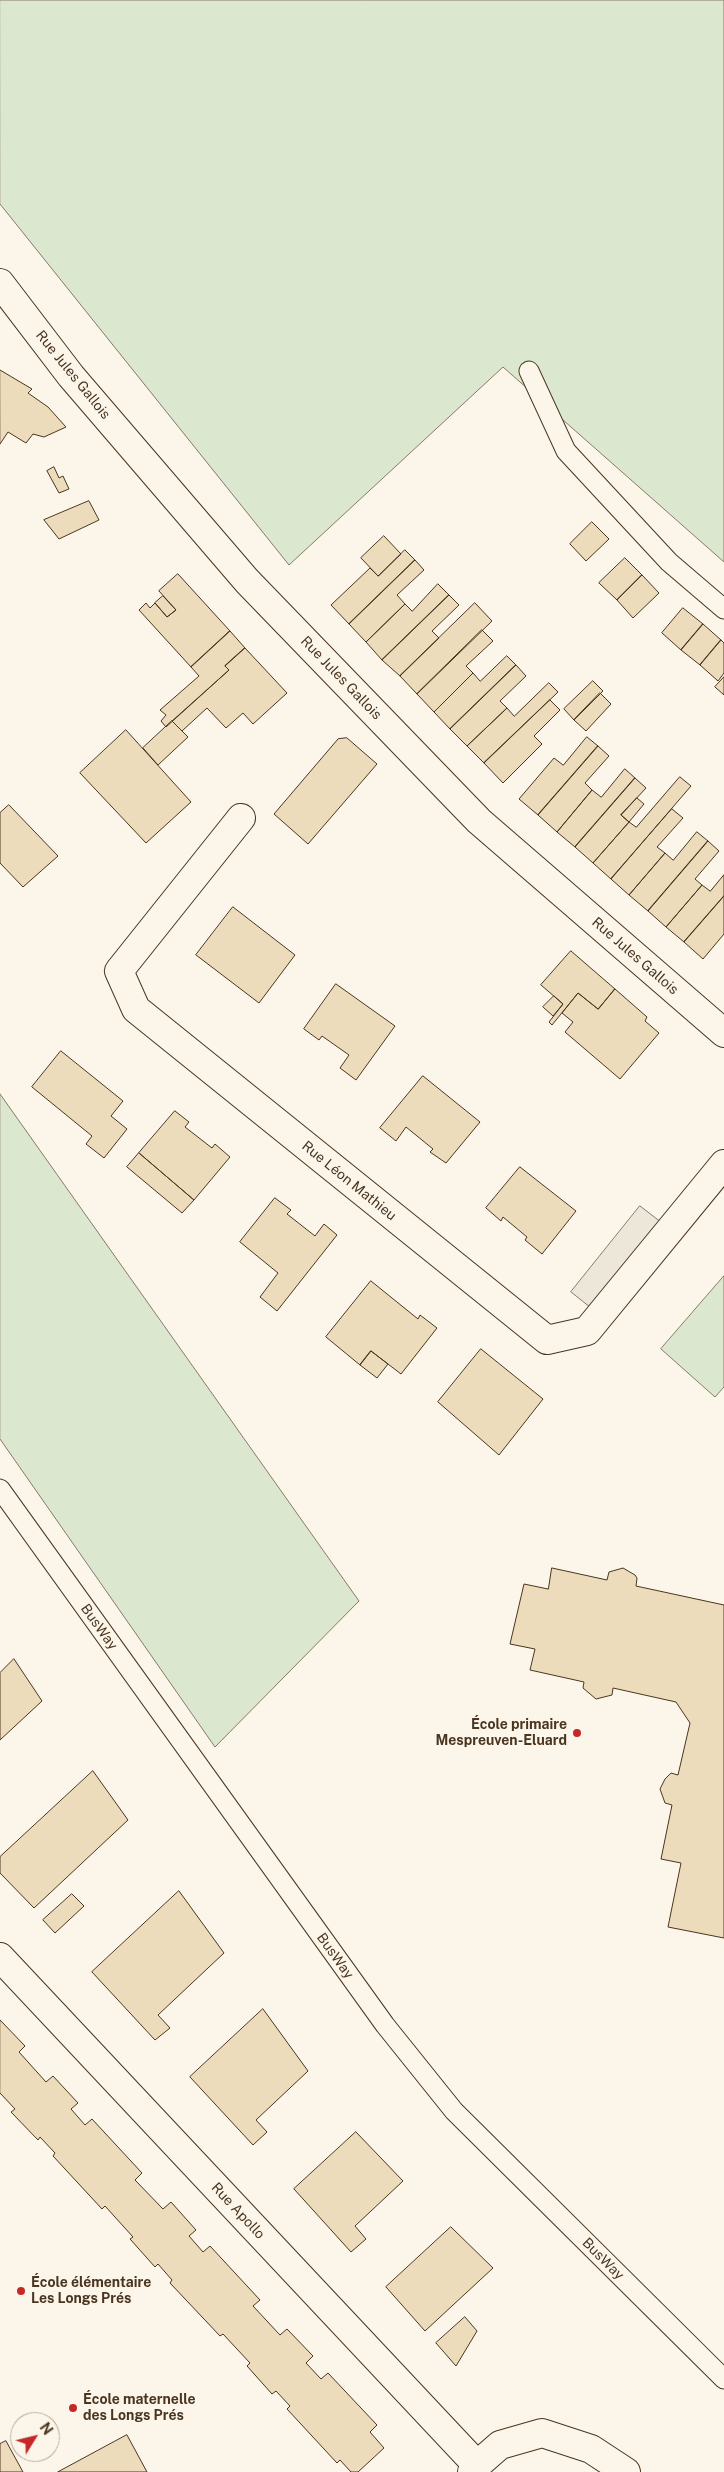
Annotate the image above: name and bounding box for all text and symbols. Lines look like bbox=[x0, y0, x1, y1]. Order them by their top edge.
street label: Rue Jules Gallois bbox=[32, 327, 114, 423]
street label: Rue Jules Gallois bbox=[297, 633, 385, 723]
street label: Rue Jules Gallois bbox=[588, 914, 682, 998]
street label: Rue Léon Mathieu bbox=[298, 1138, 400, 1224]
street label: BusWay bbox=[77, 1601, 121, 1653]
place label: École primaire Mespreuven-Eluard bbox=[436, 1717, 567, 1750]
marker: École primaire Mespreuven-Eluard bbox=[571, 1727, 583, 1739]
street label: BusWay bbox=[313, 1930, 357, 1982]
street label: Rue Apollo bbox=[208, 2179, 268, 2243]
street label: BusWay bbox=[579, 2235, 627, 2283]
place label: École élémentaire Les Longs Prés bbox=[31, 2275, 151, 2308]
marker: École élémentaire Les Longs Prés bbox=[15, 2285, 27, 2297]
place label: École maternelle des Longs Prés bbox=[83, 2392, 196, 2424]
marker: École maternelle des Longs Prés bbox=[67, 2402, 79, 2414]
north arrow bbox=[10, 2412, 60, 2462]
text: N bbox=[37, 2420, 56, 2438]

